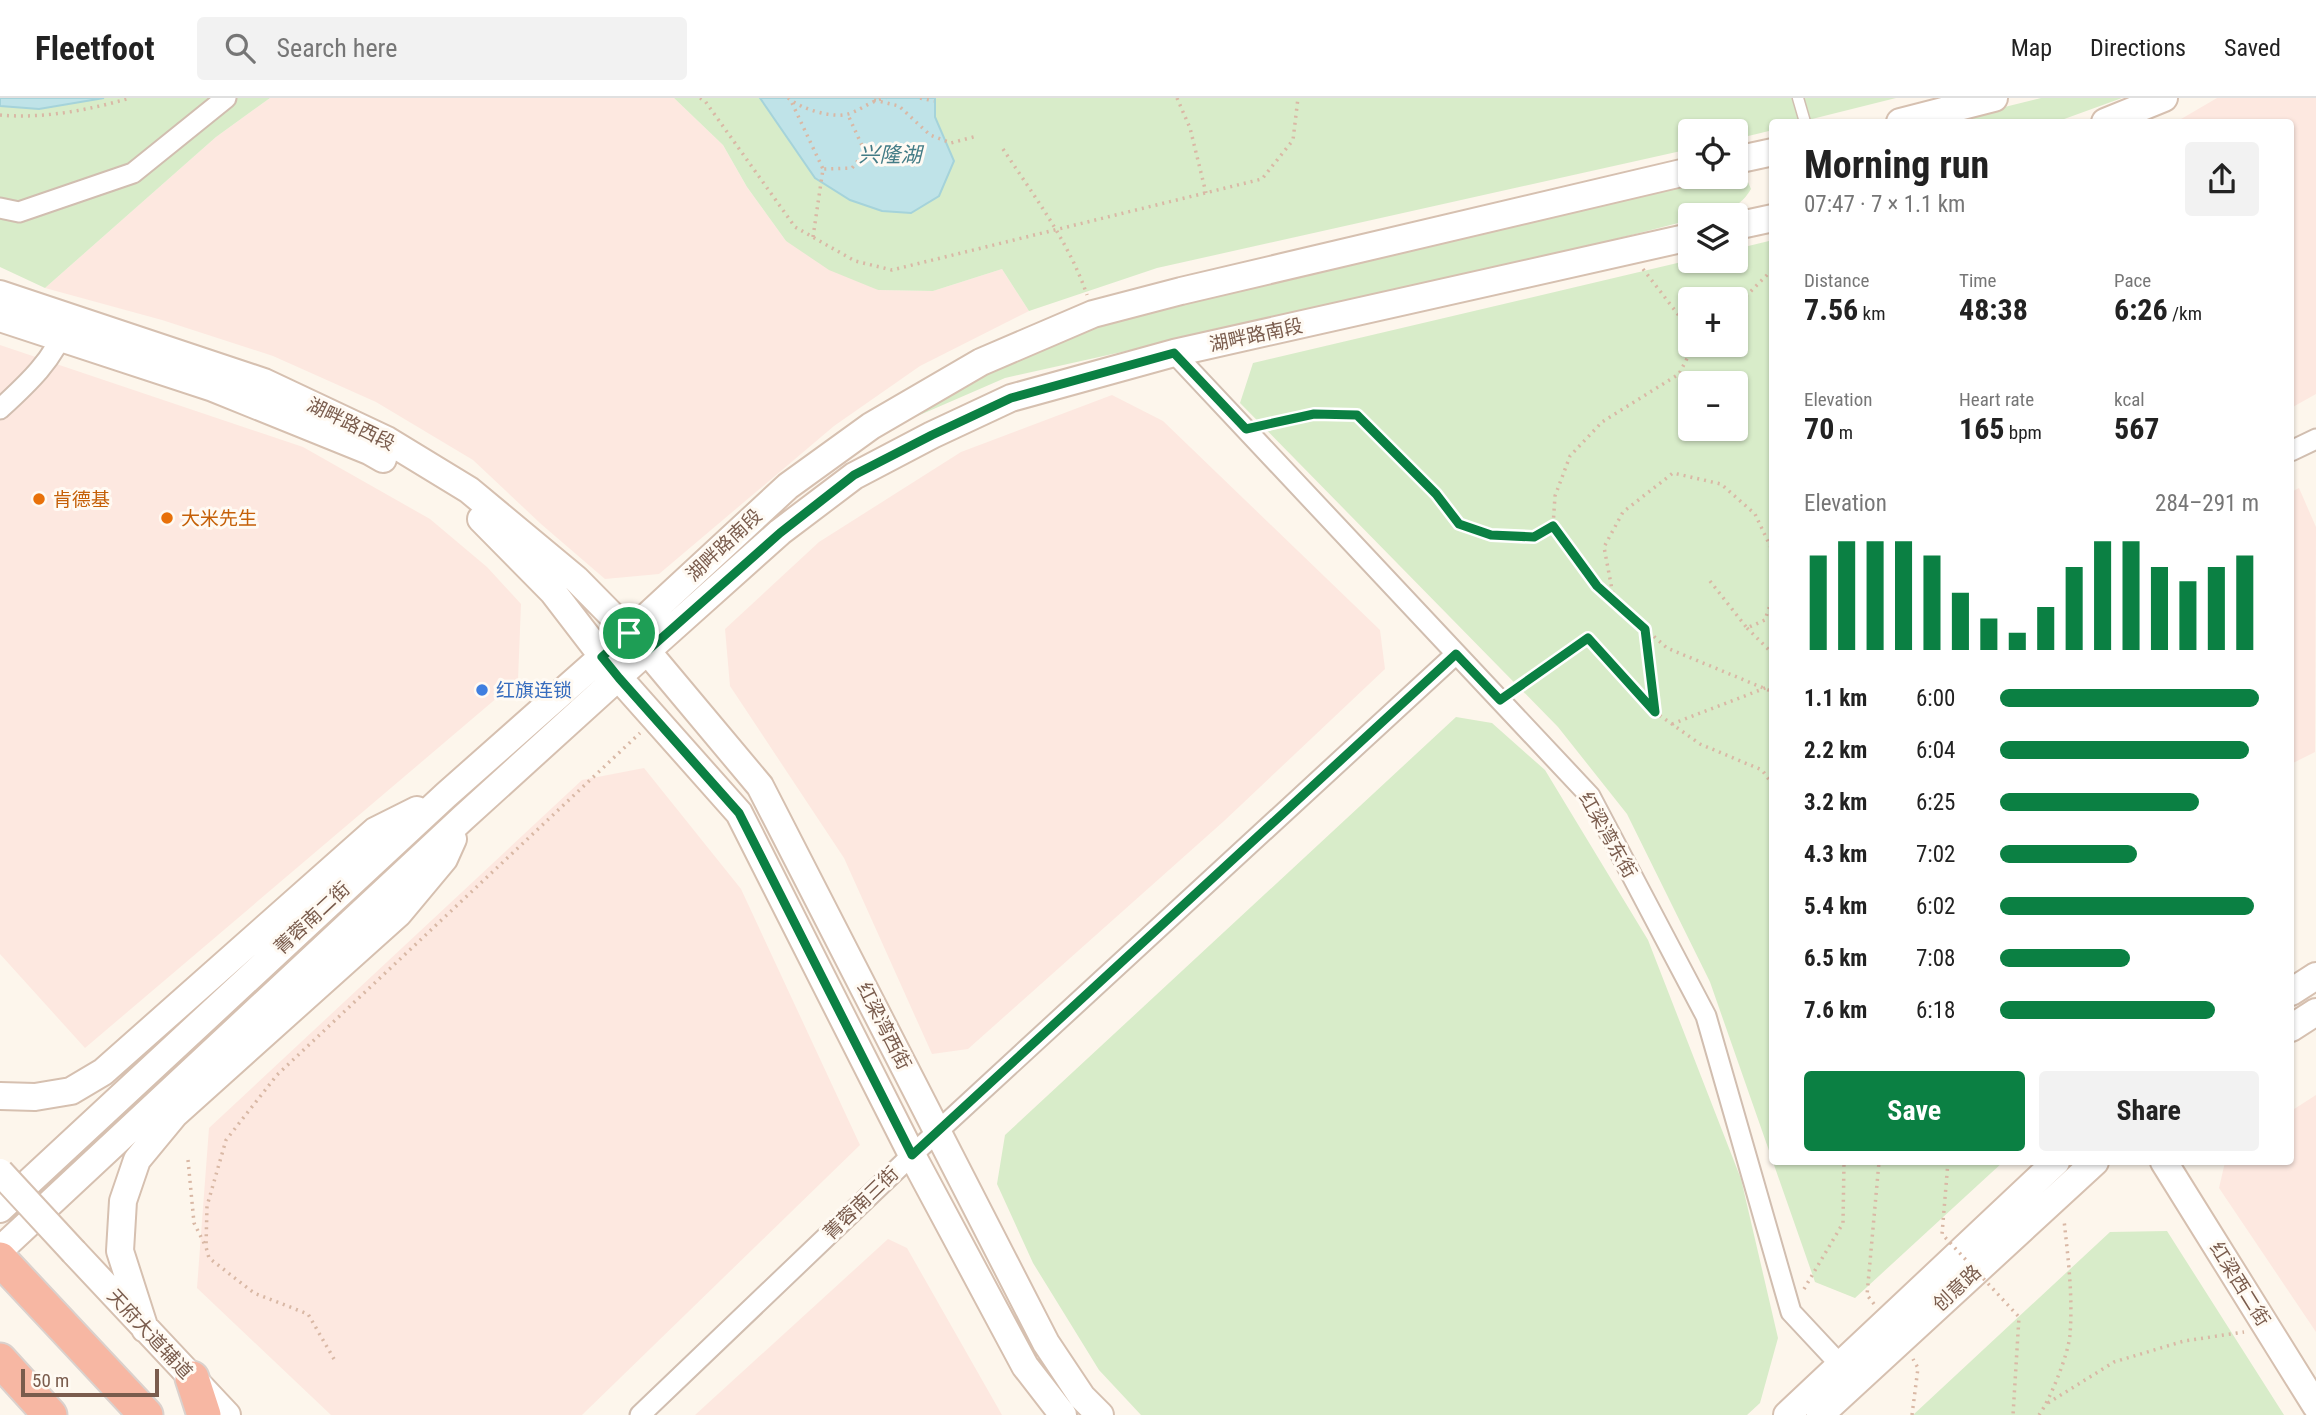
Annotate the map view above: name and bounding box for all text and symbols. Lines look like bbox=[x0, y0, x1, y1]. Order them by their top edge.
search box bbox=[197, 17, 687, 80]
text: Fleetfoot bbox=[35, 29, 155, 68]
icon: search bbox=[221, 29, 259, 67]
text: Search here bbox=[277, 33, 397, 63]
text: Map bbox=[2011, 34, 2052, 62]
text: Directions bbox=[2090, 34, 2186, 62]
text: Saved bbox=[2224, 34, 2281, 62]
map controls bbox=[1678, 119, 1748, 441]
button: locate bbox=[1678, 119, 1748, 189]
button: share bbox=[2185, 142, 2259, 216]
water label: 兴隆湖 bbox=[859, 143, 924, 167]
text: Morning run bbox=[1804, 143, 1989, 187]
text: 07:47 · 7 × 1.1 km bbox=[1804, 191, 1965, 218]
button: layers bbox=[1678, 203, 1748, 273]
text: Distance bbox=[1804, 269, 1869, 292]
text: Time bbox=[1959, 269, 1996, 292]
text: Pace bbox=[2114, 269, 2151, 292]
button: + bbox=[1678, 287, 1748, 357]
text: 7.56 bbox=[1804, 292, 1858, 327]
text: 48:38 bbox=[1959, 292, 2028, 327]
text: 6:26 bbox=[2114, 292, 2168, 327]
text: km bbox=[1858, 302, 1885, 325]
text: /km bbox=[2168, 302, 2202, 325]
street label: 湖畔路南段 bbox=[1207, 314, 1305, 356]
button: − bbox=[1678, 371, 1748, 441]
text: Elevation bbox=[1804, 388, 1872, 411]
text: Heart rate bbox=[1959, 388, 2034, 411]
text: kcal bbox=[2114, 388, 2145, 411]
street label: 湖畔路西段 bbox=[303, 393, 399, 455]
text: 70 bbox=[1804, 411, 1834, 446]
text: 165 bbox=[1959, 411, 2004, 446]
text: 567 bbox=[2114, 411, 2159, 446]
text: m bbox=[1834, 421, 1853, 444]
text: bpm bbox=[2004, 421, 2042, 444]
place label: 肯德基 bbox=[53, 488, 110, 511]
text: Elevation bbox=[1804, 490, 1887, 517]
text: 284–291 m bbox=[2155, 490, 2259, 517]
marker: 肯德基 bbox=[31, 491, 47, 507]
street label: 湖畔路南段 bbox=[681, 504, 767, 586]
place label: 大米先生 bbox=[181, 507, 257, 530]
marker: 大米先生 bbox=[159, 510, 175, 526]
pin bbox=[599, 603, 659, 663]
icon: arrive bbox=[610, 614, 648, 652]
place label: 红旗连锁 bbox=[496, 679, 572, 702]
marker: 红旗连锁 bbox=[474, 682, 490, 698]
text: 1.1 km bbox=[1804, 685, 1867, 712]
text: 6:00 bbox=[1916, 685, 1955, 712]
text: 2.2 km bbox=[1804, 737, 1867, 764]
text: 6:04 bbox=[1916, 737, 1955, 764]
street label: 红梁湾东街 bbox=[1574, 788, 1642, 882]
text: 3.2 km bbox=[1804, 789, 1867, 816]
text: 6:25 bbox=[1916, 789, 1955, 816]
text: 4.3 km bbox=[1804, 841, 1867, 868]
text: 7:02 bbox=[1916, 841, 1955, 868]
street label: 菁蓉南二街 bbox=[269, 877, 355, 959]
text: 5.4 km bbox=[1804, 893, 1867, 920]
text: 6:02 bbox=[1916, 893, 1955, 920]
text: 6.5 km bbox=[1804, 945, 1867, 972]
text: 7:08 bbox=[1916, 945, 1955, 972]
street label: 红梁湾西街 bbox=[852, 978, 916, 1074]
text: 7.6 km bbox=[1804, 997, 1867, 1024]
text: 6:18 bbox=[1916, 997, 1955, 1024]
button: Save bbox=[1804, 1071, 2025, 1151]
button: Share bbox=[2039, 1071, 2259, 1151]
street label: 菁蓉南三街 bbox=[819, 1162, 903, 1244]
street label: 红梁西二街 bbox=[2205, 1238, 2275, 1330]
street label: 创意路 bbox=[1928, 1260, 1986, 1316]
street label: 天府大道辅道 bbox=[103, 1284, 197, 1384]
scale bar bbox=[21, 1366, 159, 1398]
text: 50 m bbox=[32, 1369, 69, 1392]

